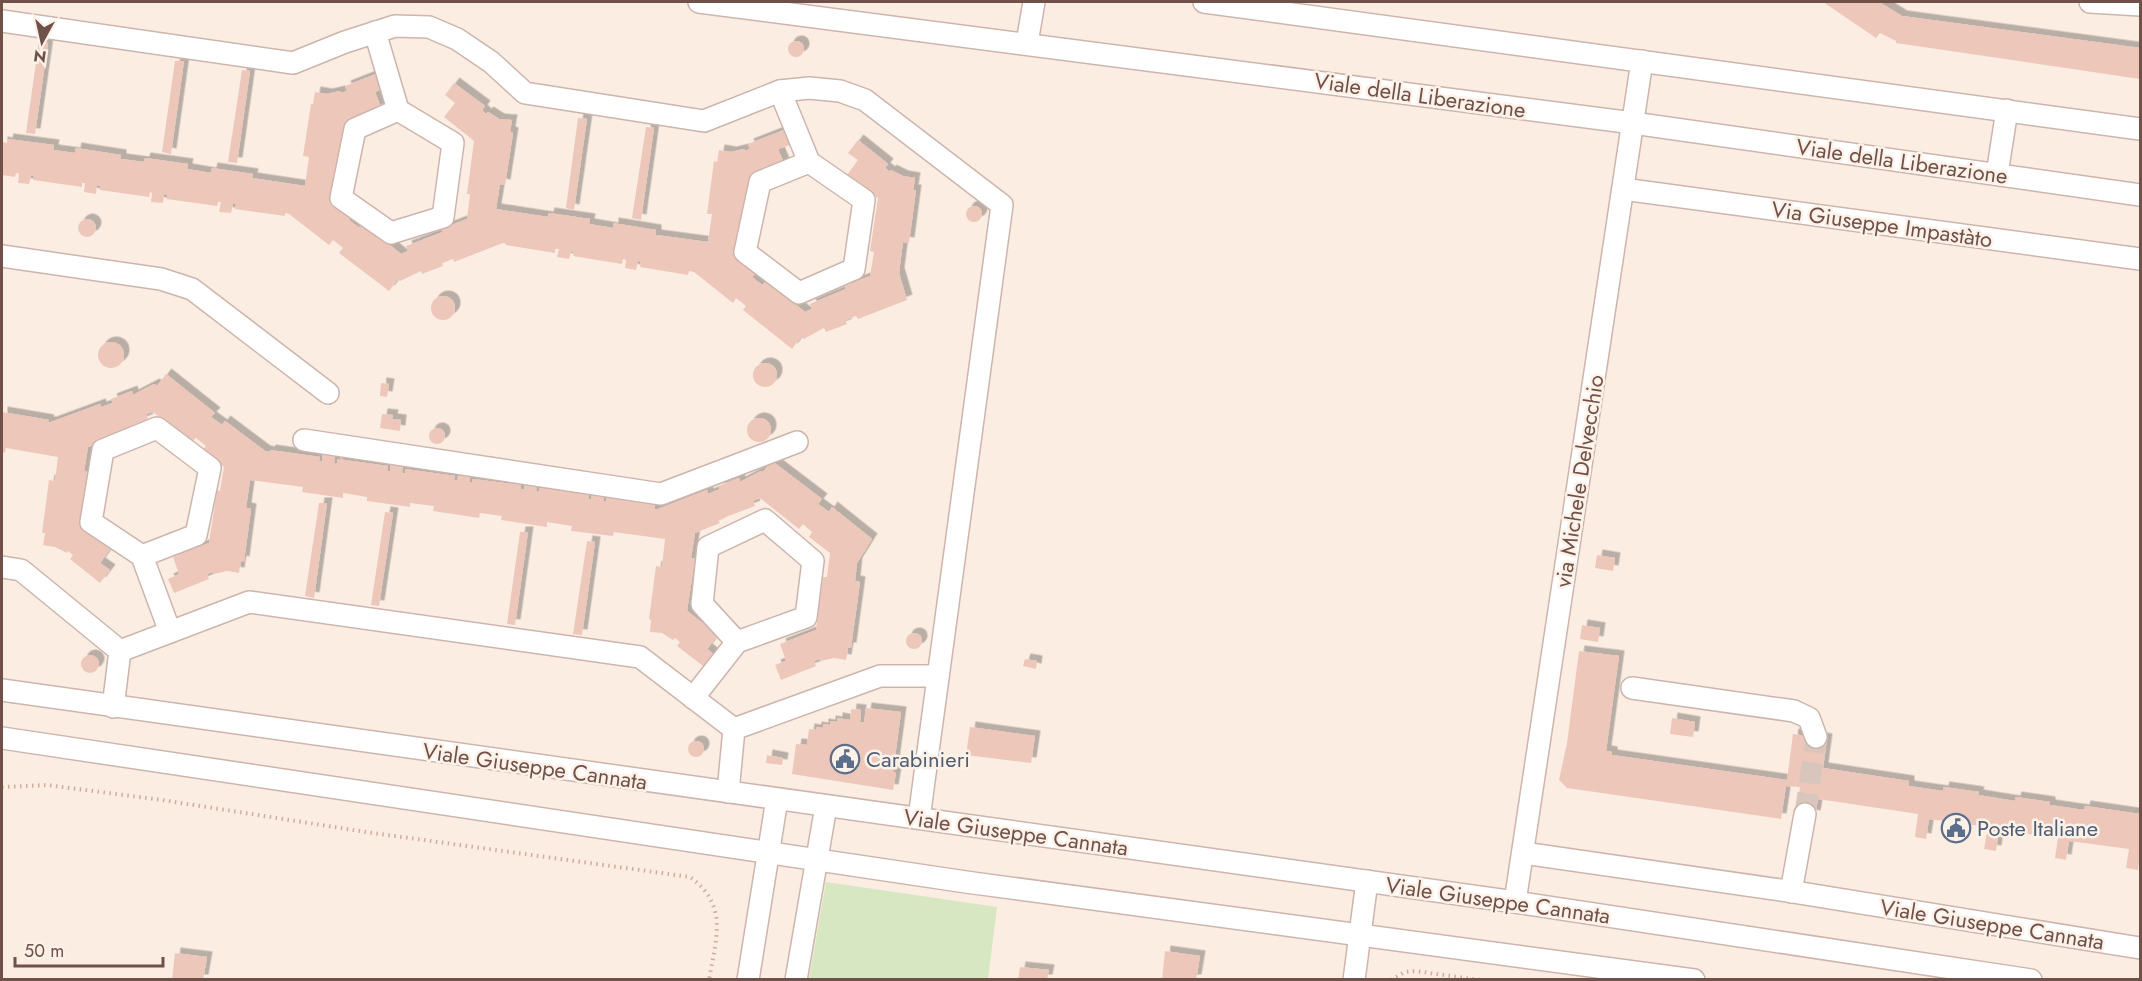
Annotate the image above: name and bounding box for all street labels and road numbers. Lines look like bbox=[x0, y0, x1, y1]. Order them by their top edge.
street label: Viale della Liberazione bbox=[1312, 64, 1528, 126]
street label: Viale della Liberazione bbox=[1794, 130, 2010, 192]
street label: Via Giuseppe Impastàto bbox=[1769, 193, 1995, 255]
street label: via Michele Delvecchio bbox=[1546, 372, 1612, 590]
street label: Viale Giuseppe Cannata bbox=[421, 734, 649, 798]
street label: Viale Giuseppe Cannata bbox=[902, 800, 1130, 864]
street label: Viale Giuseppe Cannata bbox=[1384, 868, 1612, 932]
street label: Viale Giuseppe Cannata bbox=[1878, 890, 2106, 958]

